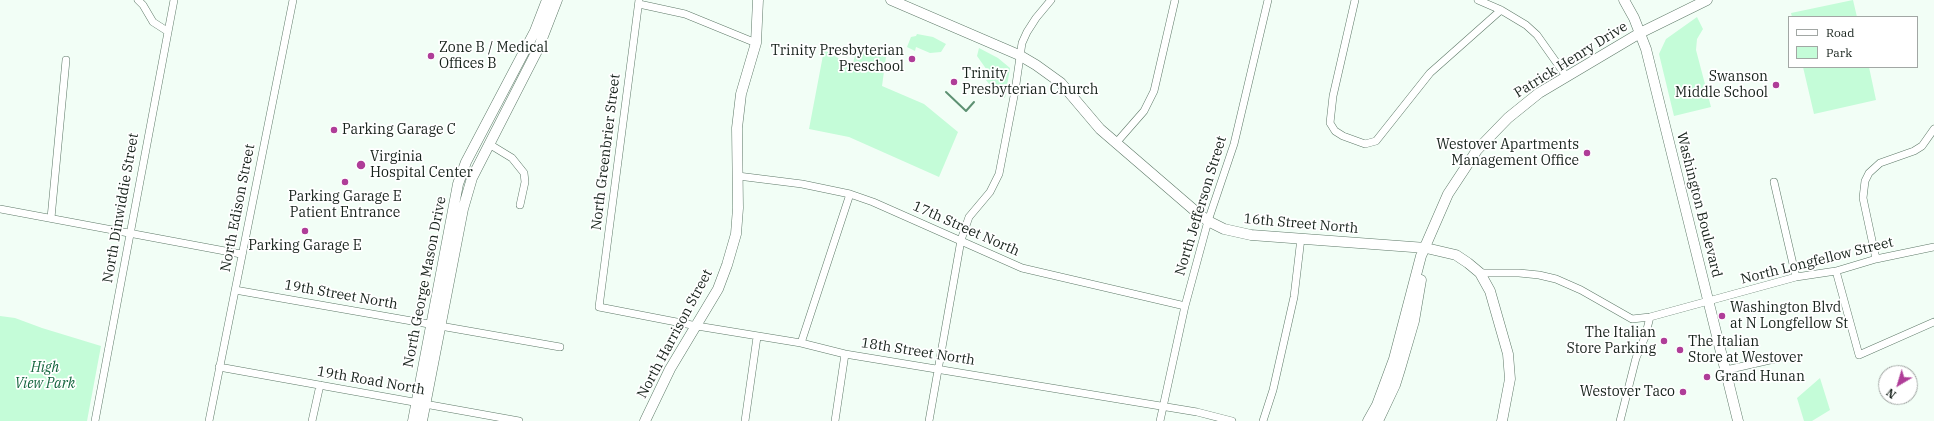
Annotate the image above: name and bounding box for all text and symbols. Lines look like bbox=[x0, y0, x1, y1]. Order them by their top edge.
legend bbox=[1788, 16, 1918, 68]
street label: Patrick Henry Drive bbox=[1511, 18, 1631, 102]
text: Road bbox=[1826, 25, 1855, 40]
place label: Zone B / Medical Offices B bbox=[439, 40, 548, 72]
place label: Trinity Presbyterian Preschool bbox=[771, 43, 904, 76]
text: Park bbox=[1826, 45, 1852, 60]
marker: Zone B / Medical Offices B bbox=[426, 51, 436, 61]
marker: Trinity Presbyterian Preschool bbox=[907, 54, 917, 64]
place label: Trinity Presbyterian Church bbox=[962, 66, 1098, 98]
place label: Swanson Middle School bbox=[1675, 69, 1768, 102]
street label: North Greenbrier Street bbox=[588, 73, 624, 231]
marker: Trinity Presbyterian Church bbox=[949, 77, 959, 87]
marker: Swanson Middle School bbox=[1771, 80, 1781, 90]
place label: Parking Garage C bbox=[342, 122, 456, 138]
marker: Parking Garage C bbox=[329, 125, 339, 135]
street label: Washington Boulevard bbox=[1673, 131, 1725, 279]
street label: North Dinwiddie Street bbox=[100, 132, 142, 284]
street label: North Jefferson Street bbox=[1172, 134, 1230, 278]
place label: Westover Apartments Management Office bbox=[1436, 137, 1579, 170]
street label: North Edison Street bbox=[217, 143, 259, 273]
marker: Westover Apartments Management Office bbox=[1582, 148, 1592, 158]
place label: Virginia Hospital Center bbox=[370, 149, 473, 182]
marker: Virginia Hospital Center bbox=[355, 159, 367, 171]
marker: Parking Garage E Patient Entrance bbox=[340, 177, 350, 187]
place label: Parking Garage E Patient Entrance bbox=[288, 189, 402, 222]
street label: North George Mason Drive bbox=[400, 195, 450, 369]
street label: 17th Street North bbox=[910, 198, 1022, 260]
street label: 16th Street North bbox=[1243, 211, 1359, 237]
marker: Parking Garage E bbox=[300, 226, 310, 236]
street label: North Longfellow Street bbox=[1739, 234, 1895, 288]
place label: Parking Garage E bbox=[248, 238, 362, 254]
street label: North Harrison Street bbox=[634, 267, 716, 401]
street label: 19th Street North bbox=[283, 277, 399, 313]
place label: Washington Blvd at N Longfellow St bbox=[1730, 300, 1848, 332]
marker: Washington Blvd at N Longfellow St bbox=[1717, 311, 1727, 321]
place label: The Italian Store Parking bbox=[1566, 325, 1656, 358]
place label: The Italian Store at Westover bbox=[1688, 334, 1803, 366]
street label: 18th Street North bbox=[860, 335, 976, 369]
marker: The Italian Store Parking bbox=[1659, 336, 1669, 346]
marker: The Italian Store at Westover bbox=[1675, 345, 1685, 355]
park label: High View Park bbox=[15, 360, 75, 392]
street label: 19th Road North bbox=[316, 363, 426, 399]
north arrow bbox=[1878, 365, 1918, 405]
place label: Grand Hunan bbox=[1715, 369, 1805, 385]
marker: Grand Hunan bbox=[1702, 372, 1712, 382]
place label: Westover Taco bbox=[1580, 384, 1675, 400]
text: N bbox=[1883, 385, 1899, 402]
marker: Westover Taco bbox=[1678, 387, 1688, 397]

